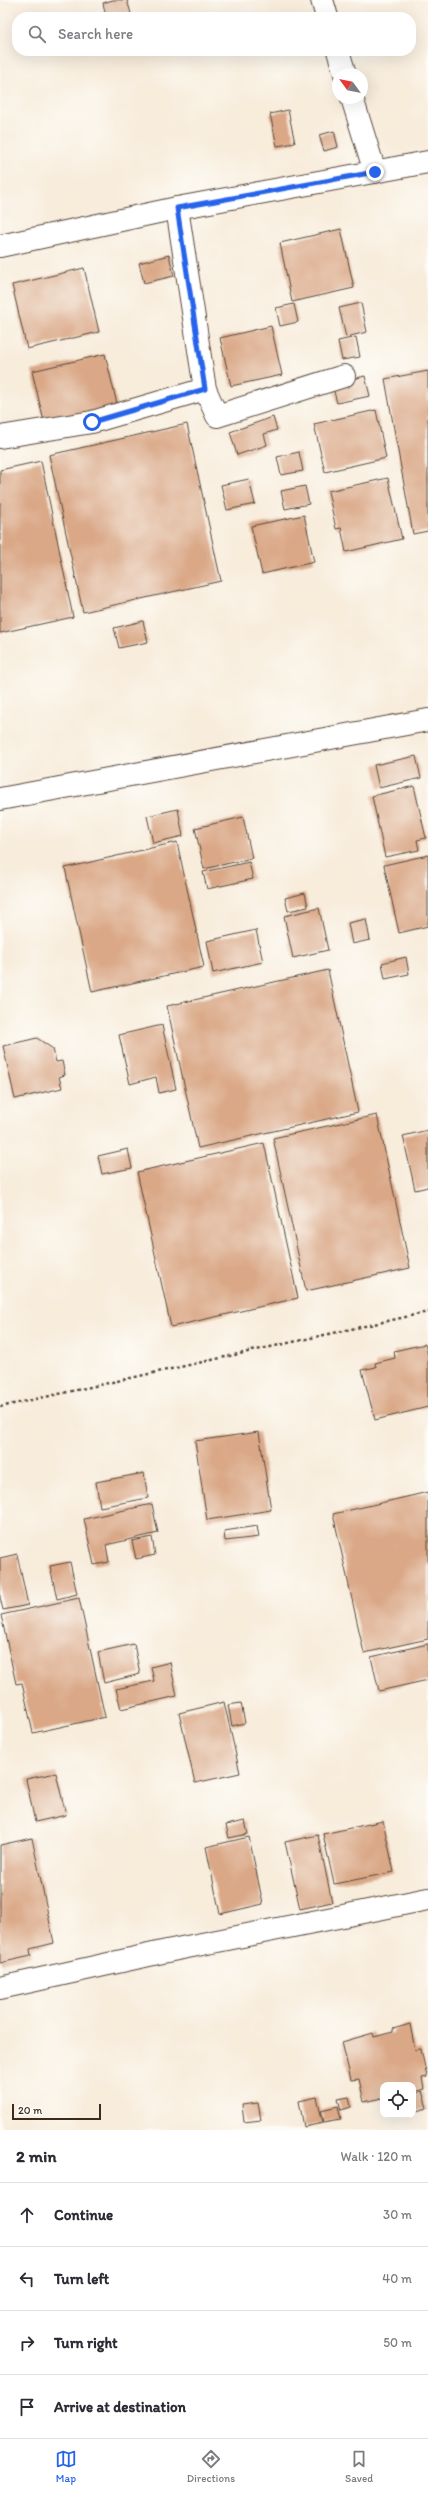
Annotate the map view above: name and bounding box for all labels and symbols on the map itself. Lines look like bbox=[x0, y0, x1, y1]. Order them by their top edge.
north arrow bbox=[332, 68, 368, 104]
route end bbox=[366, 163, 384, 181]
route start bbox=[83, 413, 101, 431]
scale bar bbox=[12, 2102, 101, 2121]

